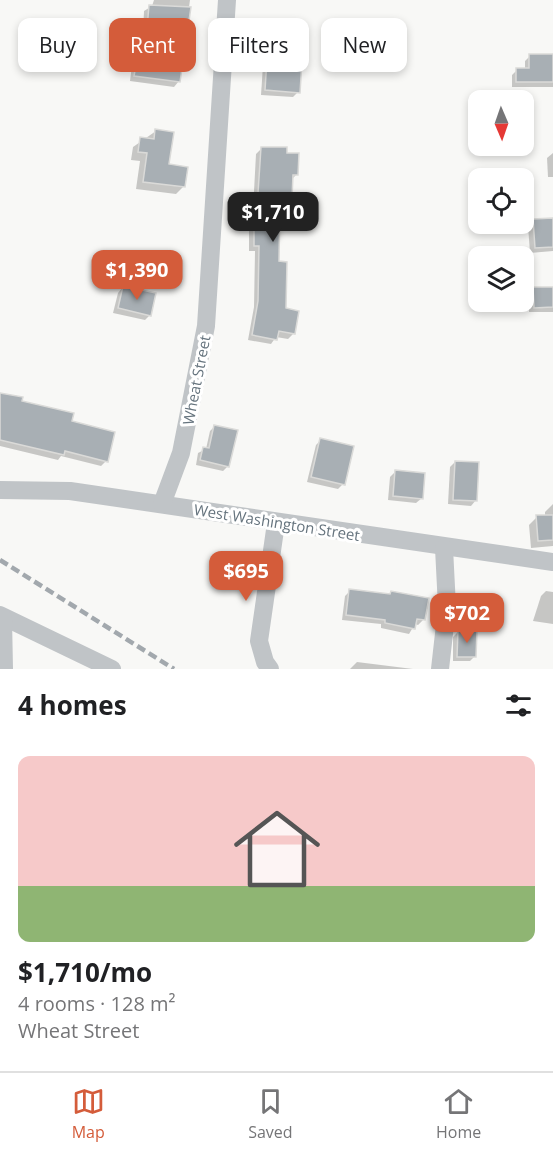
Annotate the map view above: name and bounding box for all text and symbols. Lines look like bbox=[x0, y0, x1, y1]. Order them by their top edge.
chip: Buy bbox=[18, 18, 97, 72]
chip: Rent bbox=[109, 18, 196, 72]
chip: Filters bbox=[208, 18, 309, 72]
chip: New bbox=[321, 18, 407, 72]
north arrow bbox=[468, 90, 534, 156]
map controls bbox=[468, 90, 534, 312]
button: locate bbox=[468, 168, 534, 234]
pin: $1,710 bbox=[224, 192, 322, 243]
text: $1,710 bbox=[242, 198, 304, 225]
button: layers bbox=[468, 246, 534, 312]
pin: $1,390 bbox=[88, 250, 186, 301]
text: $1,390 bbox=[106, 256, 168, 283]
street label: Wheat Street bbox=[178, 333, 214, 427]
street label: West Washington Street bbox=[193, 499, 361, 545]
pin: $695 bbox=[210, 551, 282, 602]
text: $695 bbox=[223, 557, 269, 584]
pin: $702 bbox=[431, 593, 503, 644]
text: $702 bbox=[444, 599, 490, 626]
text: 4 homes bbox=[18, 687, 127, 723]
icon: filters bbox=[502, 689, 535, 722]
icon: home bbox=[223, 795, 331, 903]
text: $1,710/mo bbox=[18, 954, 152, 990]
text: 4 rooms · 128 m² bbox=[18, 990, 176, 1017]
text: Wheat Street bbox=[18, 1017, 139, 1044]
tab: Map bbox=[72, 1085, 105, 1143]
tab: Saved bbox=[248, 1085, 293, 1143]
tab: Home bbox=[436, 1085, 481, 1143]

